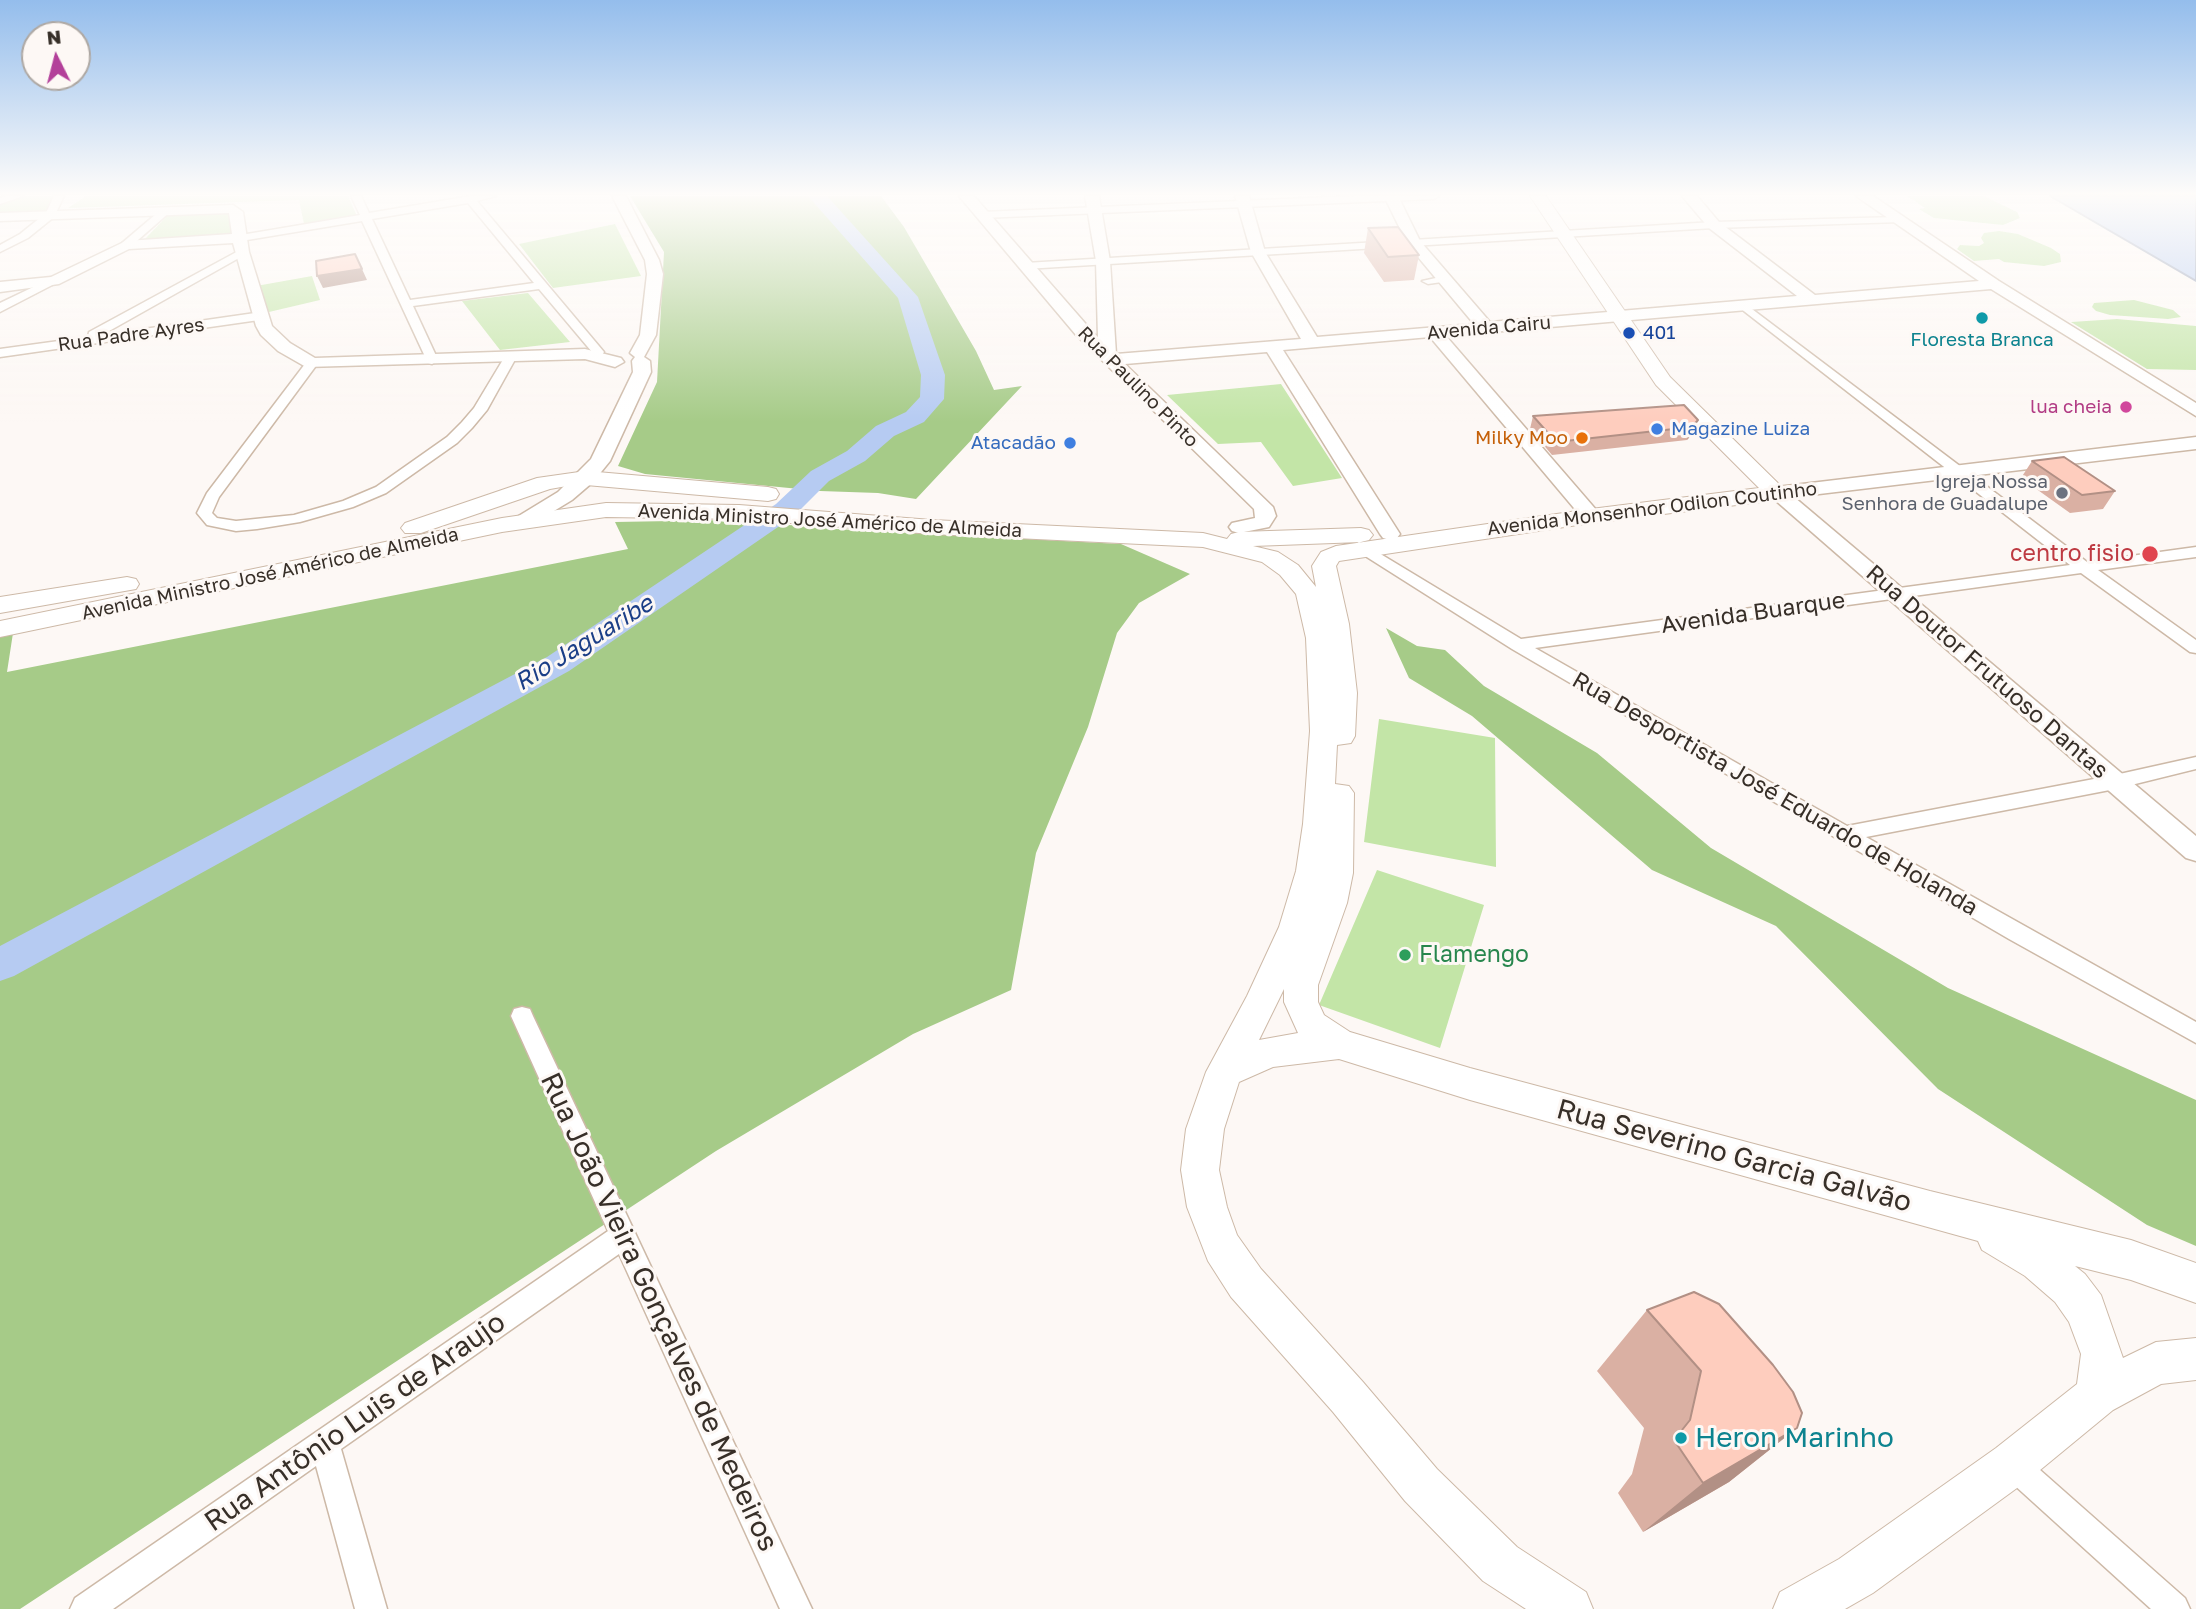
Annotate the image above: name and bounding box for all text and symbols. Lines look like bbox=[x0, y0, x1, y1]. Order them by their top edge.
north arrow bbox=[21, 21, 91, 91]
text: N bbox=[46, 24, 62, 49]
marker: Floresta Branca bbox=[1974, 310, 1990, 326]
street label: Avenida Cairu bbox=[1426, 311, 1552, 345]
street label: Rua Padre Ayres bbox=[56, 313, 206, 357]
street label: Rua Paulino Pinto bbox=[1073, 322, 1203, 452]
place label: 401 bbox=[1643, 322, 1676, 344]
marker: 401 bbox=[1621, 325, 1637, 341]
place label: Floresta Branca bbox=[1910, 329, 2054, 351]
place label: lua cheia bbox=[2030, 396, 2112, 418]
marker: lua cheia bbox=[2118, 399, 2134, 415]
place label: Magazine Luiza bbox=[1671, 418, 1810, 440]
marker: Magazine Luiza bbox=[1649, 421, 1665, 437]
place label: Milky Moo bbox=[1475, 427, 1568, 449]
marker: Milky Moo bbox=[1574, 430, 1590, 446]
place label: Atacadão bbox=[971, 432, 1056, 454]
marker: Atacadão bbox=[1062, 435, 1078, 451]
place label: Igreja Nossa Senhora de Guadalupe bbox=[1842, 471, 2048, 515]
street label: Avenida Monsenhor Odilon Coutinho bbox=[1486, 477, 1818, 541]
marker: Igreja Nossa Senhora de Guadalupe bbox=[2054, 485, 2070, 501]
street label: Avenida Ministro José Américo de Almeida bbox=[637, 500, 1023, 542]
street label: Avenida Ministro José Américo de Almeida bbox=[80, 523, 460, 625]
place label: centro fisio bbox=[2010, 540, 2134, 568]
marker: centro fisio bbox=[2140, 544, 2160, 564]
street label: Rua Doutor Frutuoso Dantas bbox=[1860, 559, 2114, 785]
street label: Avenida Buarque bbox=[1659, 586, 1847, 640]
water label: Rio Jaguaribe bbox=[510, 589, 658, 697]
street label: Rua Desportista José Eduardo de Holanda bbox=[1567, 666, 1983, 922]
place label: Flamengo bbox=[1419, 941, 1529, 969]
marker: Flamengo bbox=[1397, 947, 1413, 963]
street label: Rua João Vieira Gonçalves de Medeiros bbox=[533, 1067, 785, 1557]
street label: Rua Severino Garcia Galvão bbox=[1553, 1092, 1915, 1220]
street label: Rua Antônio Luis de Araujo bbox=[198, 1305, 512, 1539]
place label: Heron Marinho bbox=[1695, 1421, 1894, 1455]
marker: Heron Marinho bbox=[1673, 1430, 1689, 1446]

